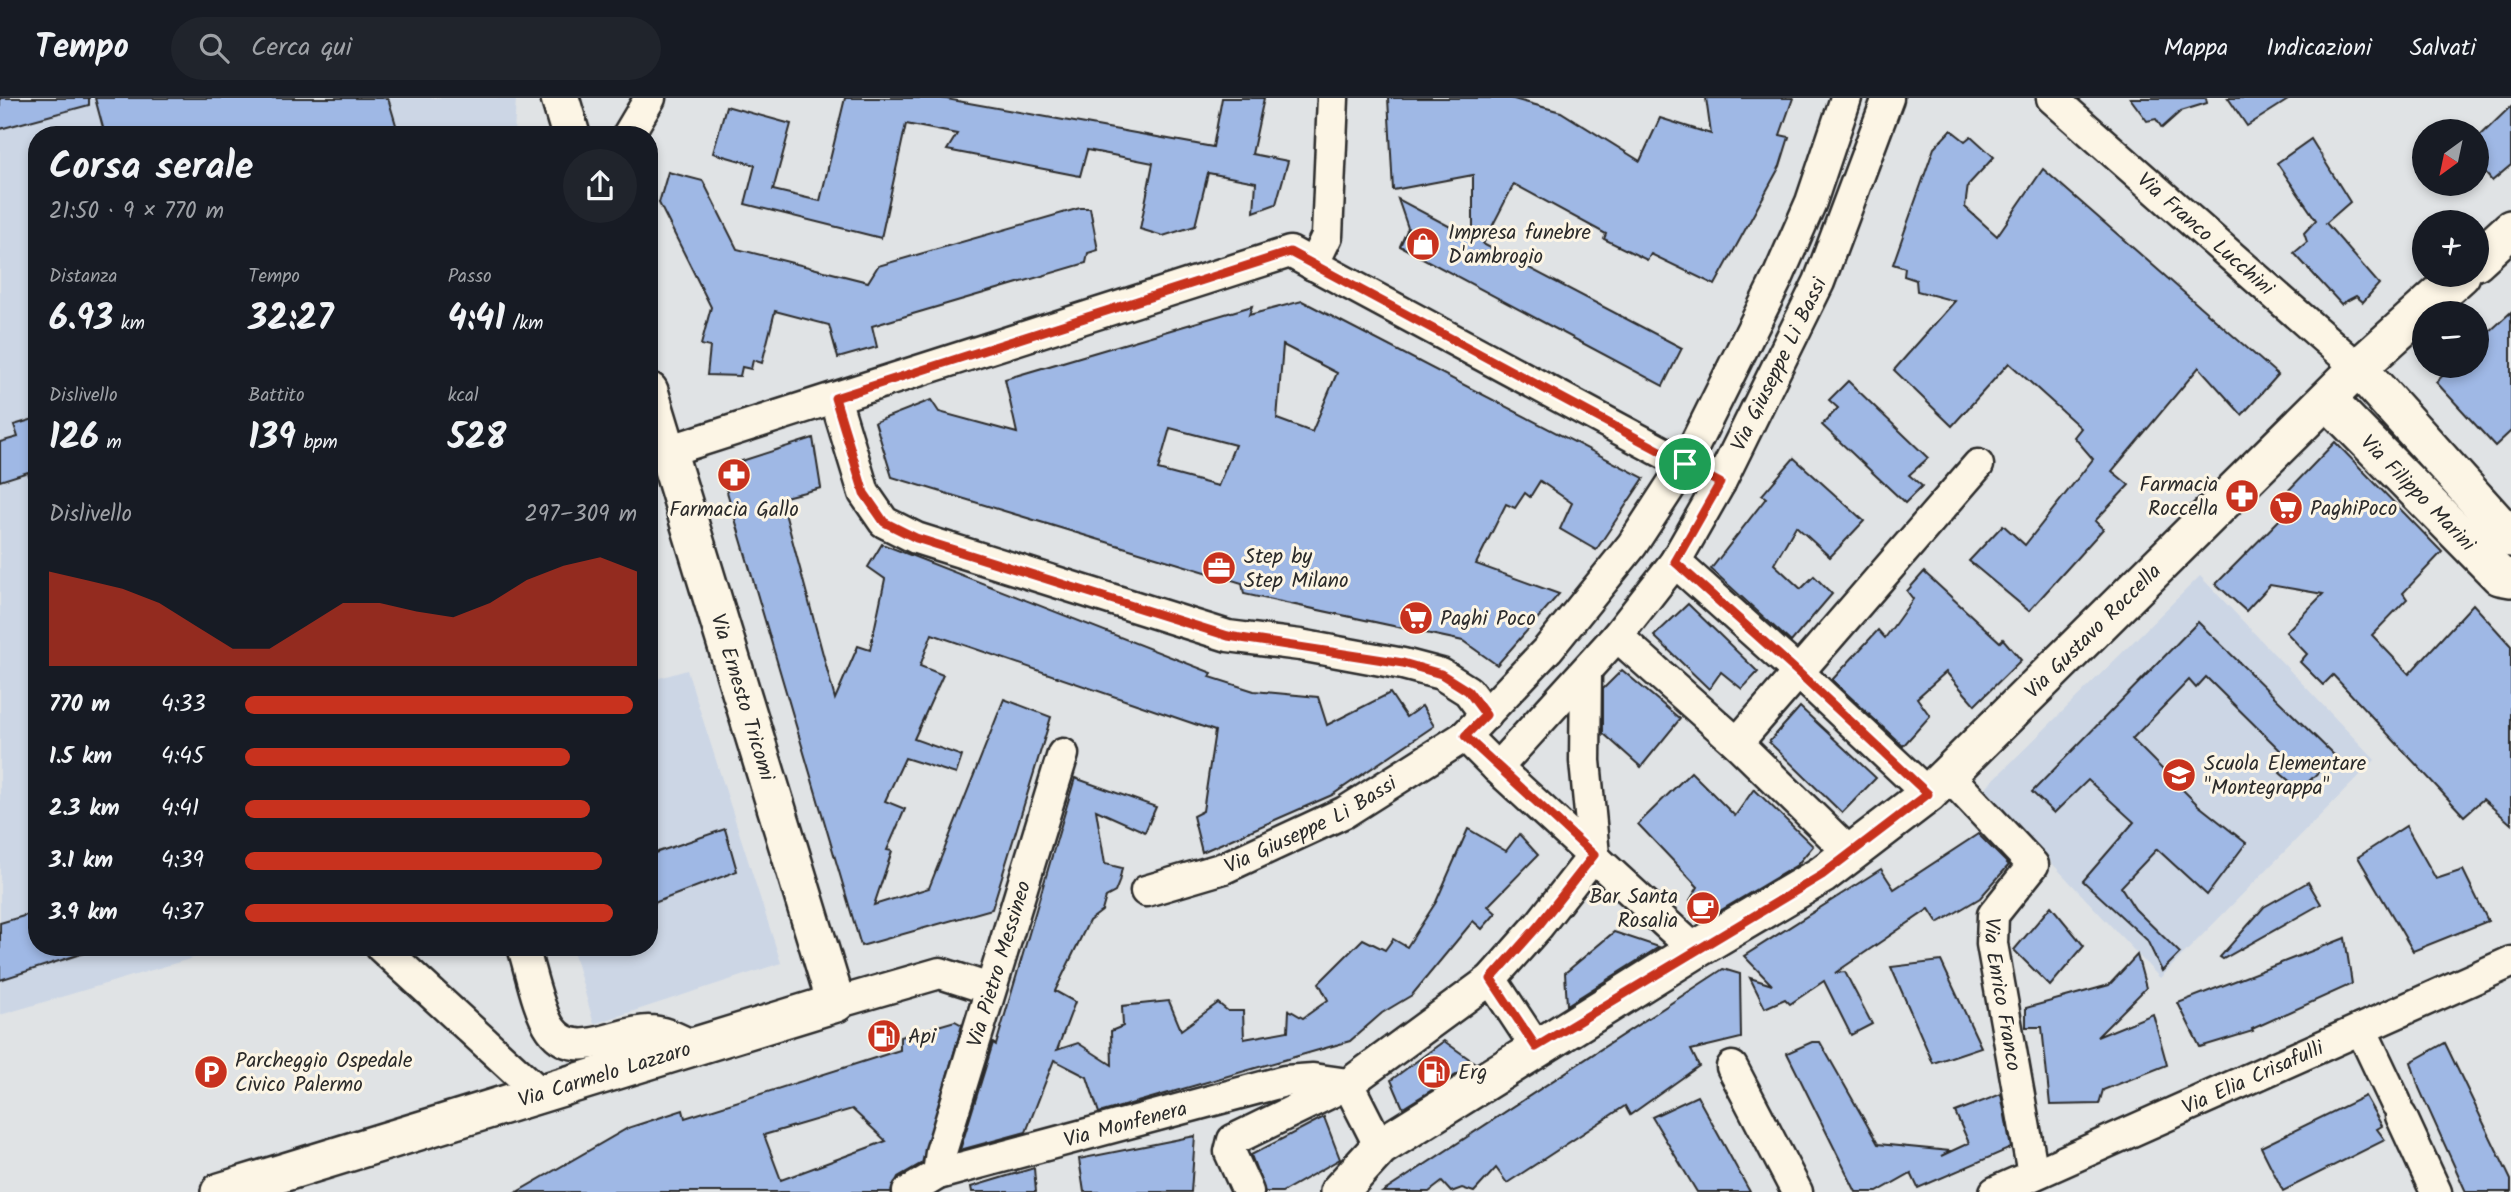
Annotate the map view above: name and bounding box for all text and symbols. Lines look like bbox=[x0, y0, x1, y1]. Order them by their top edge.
search box bbox=[171, 17, 661, 80]
text: Tempo bbox=[35, 22, 129, 75]
text: Cerca qui bbox=[251, 27, 352, 69]
icon: search bbox=[195, 29, 233, 67]
text: Mappa bbox=[2164, 29, 2228, 68]
text: Indicazioni bbox=[2266, 29, 2372, 68]
text: Salvati bbox=[2410, 29, 2476, 68]
north arrow bbox=[2412, 119, 2488, 196]
map controls bbox=[2412, 119, 2489, 378]
text: Corsa serale bbox=[49, 138, 253, 198]
button: share bbox=[563, 149, 637, 223]
street label: Via Franco Lucchini bbox=[2129, 165, 2281, 305]
text: 21:50 · 9 × 770 m bbox=[49, 194, 224, 230]
button: + bbox=[2412, 210, 2489, 287]
place label: Impresa funebre D'ambrogio bbox=[1448, 217, 1591, 274]
shop icon: Impresa funebre D'ambrogio bbox=[1404, 225, 1442, 263]
text: Distanza bbox=[49, 262, 118, 292]
text: Tempo bbox=[248, 262, 300, 292]
text: Passo bbox=[448, 262, 492, 292]
street label: Via Giuseppe Li Bassi bbox=[1723, 273, 1837, 457]
text: 6.93 bbox=[49, 292, 113, 348]
text: 32:27 bbox=[248, 292, 333, 348]
text: 4:41 bbox=[448, 292, 505, 348]
button: − bbox=[2412, 301, 2489, 378]
text: km bbox=[113, 309, 145, 339]
text: /km bbox=[505, 309, 543, 339]
text: Dislivello bbox=[49, 381, 118, 411]
text: Battito bbox=[248, 381, 305, 411]
text: kcal bbox=[448, 381, 479, 411]
text: 126 bbox=[49, 411, 99, 467]
text: 139 bbox=[248, 411, 296, 467]
text: 528 bbox=[448, 411, 506, 467]
text: m bbox=[99, 428, 122, 458]
text: bpm bbox=[296, 428, 338, 458]
street label: Via Filippo Marini bbox=[2352, 428, 2483, 561]
pin bbox=[1655, 434, 1715, 494]
icon: arrive bbox=[1666, 445, 1704, 483]
pharmacy icon: Farmacia Gallo bbox=[715, 456, 753, 494]
place label: Farmacia Roccella bbox=[2139, 469, 2218, 526]
pharmacy icon: Farmacia Roccella bbox=[2223, 477, 2261, 515]
supermarket icon: PaghiPoco bbox=[2267, 489, 2305, 527]
place label: PaghiPoco bbox=[2310, 493, 2397, 526]
place label: Farmacia Gallo bbox=[669, 494, 799, 527]
text: Dislivello bbox=[49, 497, 132, 533]
text: 297–309 m bbox=[524, 497, 637, 533]
place label: Step by Step Milano bbox=[1244, 541, 1348, 598]
office icon: Step by Step Milano bbox=[1200, 549, 1238, 587]
street label: Via Gustavo Roccella bbox=[2018, 556, 2170, 708]
supermarket icon: Paghi Poco bbox=[1397, 599, 1435, 637]
place label: Paghi Poco bbox=[1440, 603, 1536, 636]
street label: Via Ernesto Tricomi bbox=[700, 610, 783, 786]
text: 770 m bbox=[49, 687, 110, 723]
text: 4:33 bbox=[161, 687, 206, 723]
text: 1.5 km bbox=[49, 739, 112, 775]
text: 4:45 bbox=[161, 739, 204, 775]
place label: Scuola Elementare "Montegrappa" bbox=[2204, 748, 2367, 805]
school or university icon: Scuola Elementare "Montegrappa" bbox=[2160, 756, 2198, 794]
street label: Via Giuseppe Li Bassi bbox=[1219, 768, 1405, 884]
text: 2.3 km bbox=[49, 791, 119, 827]
text: 4:41 bbox=[161, 791, 199, 827]
text: 3.1 km bbox=[49, 843, 113, 879]
text: 4:39 bbox=[161, 843, 204, 879]
street label: Via Pietro Messineo bbox=[959, 877, 1041, 1052]
place label: Bar Santa Rosalia bbox=[1589, 881, 1678, 938]
cafe icon: Bar Santa Rosalia bbox=[1684, 889, 1722, 927]
text: 3.9 km bbox=[49, 895, 118, 931]
text: 4:37 bbox=[161, 895, 203, 931]
street label: Via Enrico Franco bbox=[1974, 917, 2029, 1074]
fuel station icon: Api bbox=[865, 1017, 903, 1055]
place label: Api bbox=[908, 1021, 937, 1054]
street label: Via Elia Crisafulli bbox=[2177, 1032, 2330, 1125]
street label: Via Carmelo Lazzaro bbox=[514, 1033, 695, 1118]
place label: Parcheggio Ospedale Civico Palermo bbox=[235, 1045, 413, 1102]
parking icon: Parcheggio Ospedale Civico Palermo bbox=[192, 1053, 230, 1091]
fuel station icon: Erg bbox=[1415, 1053, 1453, 1091]
place label: Erg bbox=[1458, 1057, 1487, 1090]
street label: Via Monfenera bbox=[1060, 1093, 1191, 1158]

